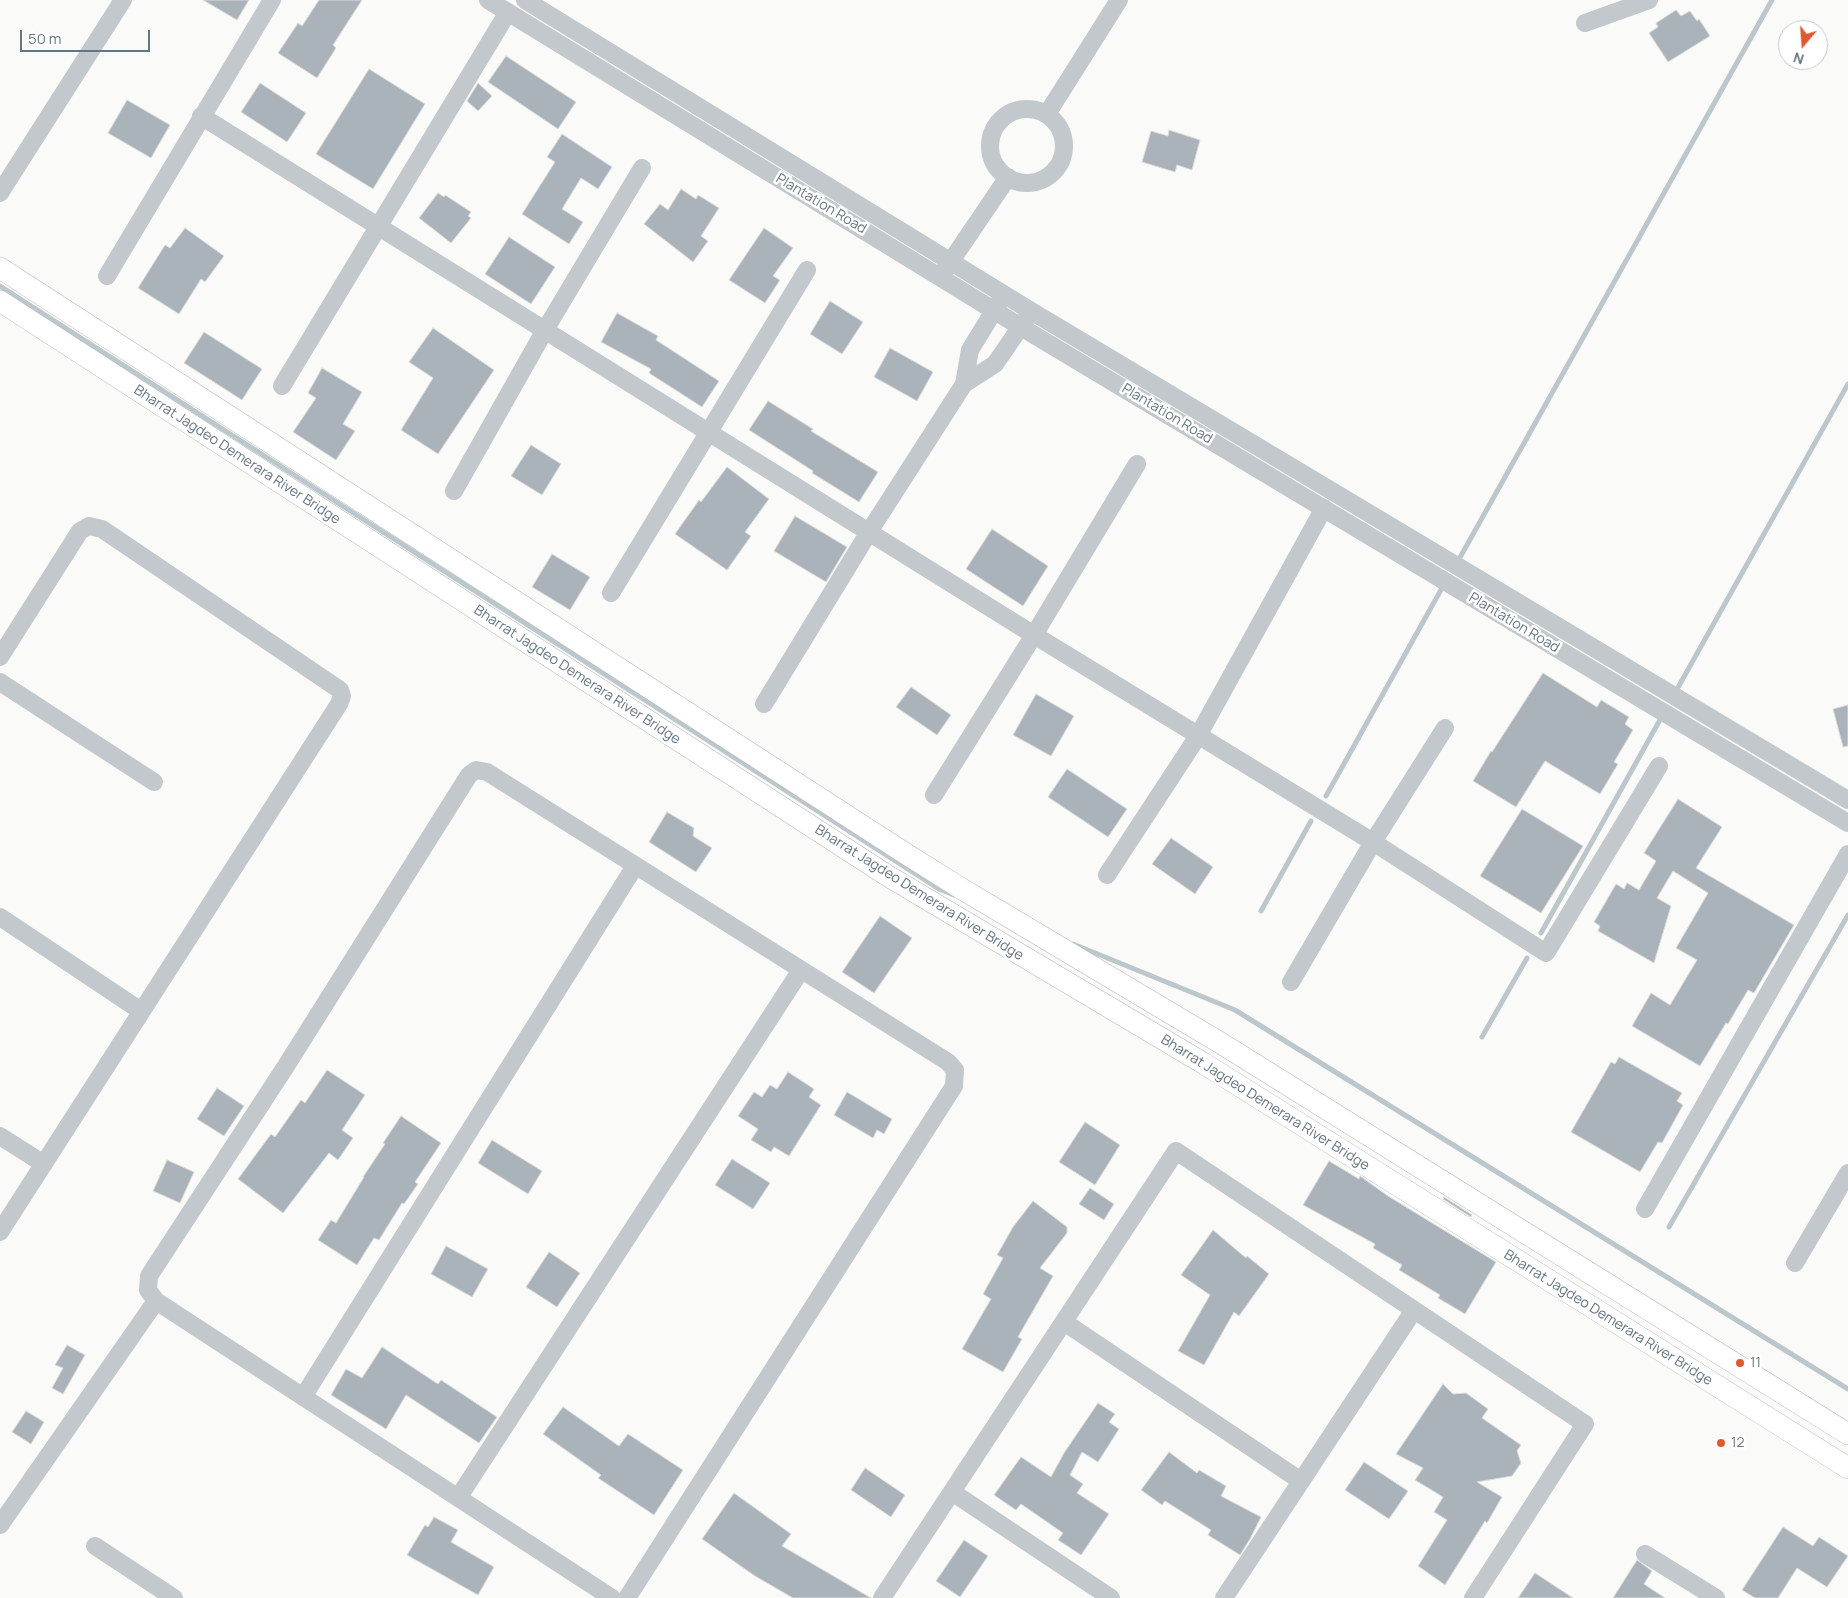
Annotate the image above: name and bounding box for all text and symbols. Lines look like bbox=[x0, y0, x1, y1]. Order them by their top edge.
scale bar bbox=[22, 20, 152, 52]
north arrow bbox=[1778, 20, 1828, 70]
text: 50 m bbox=[28, 28, 62, 49]
text: N bbox=[1791, 48, 1806, 69]
street label: Plantation Road bbox=[773, 170, 869, 238]
street label: Plantation Road bbox=[1119, 380, 1215, 448]
street label: Bharrat Jagdeo Demerara River Bridge bbox=[131, 382, 343, 528]
street label: Plantation Road bbox=[1466, 589, 1562, 657]
street label: Bharrat Jagdeo Demerara River Bridge bbox=[471, 602, 683, 748]
street label: Bharrat Jagdeo Demerara River Bridge bbox=[812, 822, 1026, 964]
street label: Bharrat Jagdeo Demerara River Bridge bbox=[1158, 1032, 1372, 1174]
street label: Bharrat Jagdeo Demerara River Bridge bbox=[1501, 1247, 1715, 1389]
place label: 11 bbox=[1750, 1355, 1761, 1371]
marker: 11 bbox=[1734, 1357, 1746, 1369]
place label: 12 bbox=[1731, 1435, 1744, 1451]
marker: 12 bbox=[1715, 1437, 1727, 1449]

